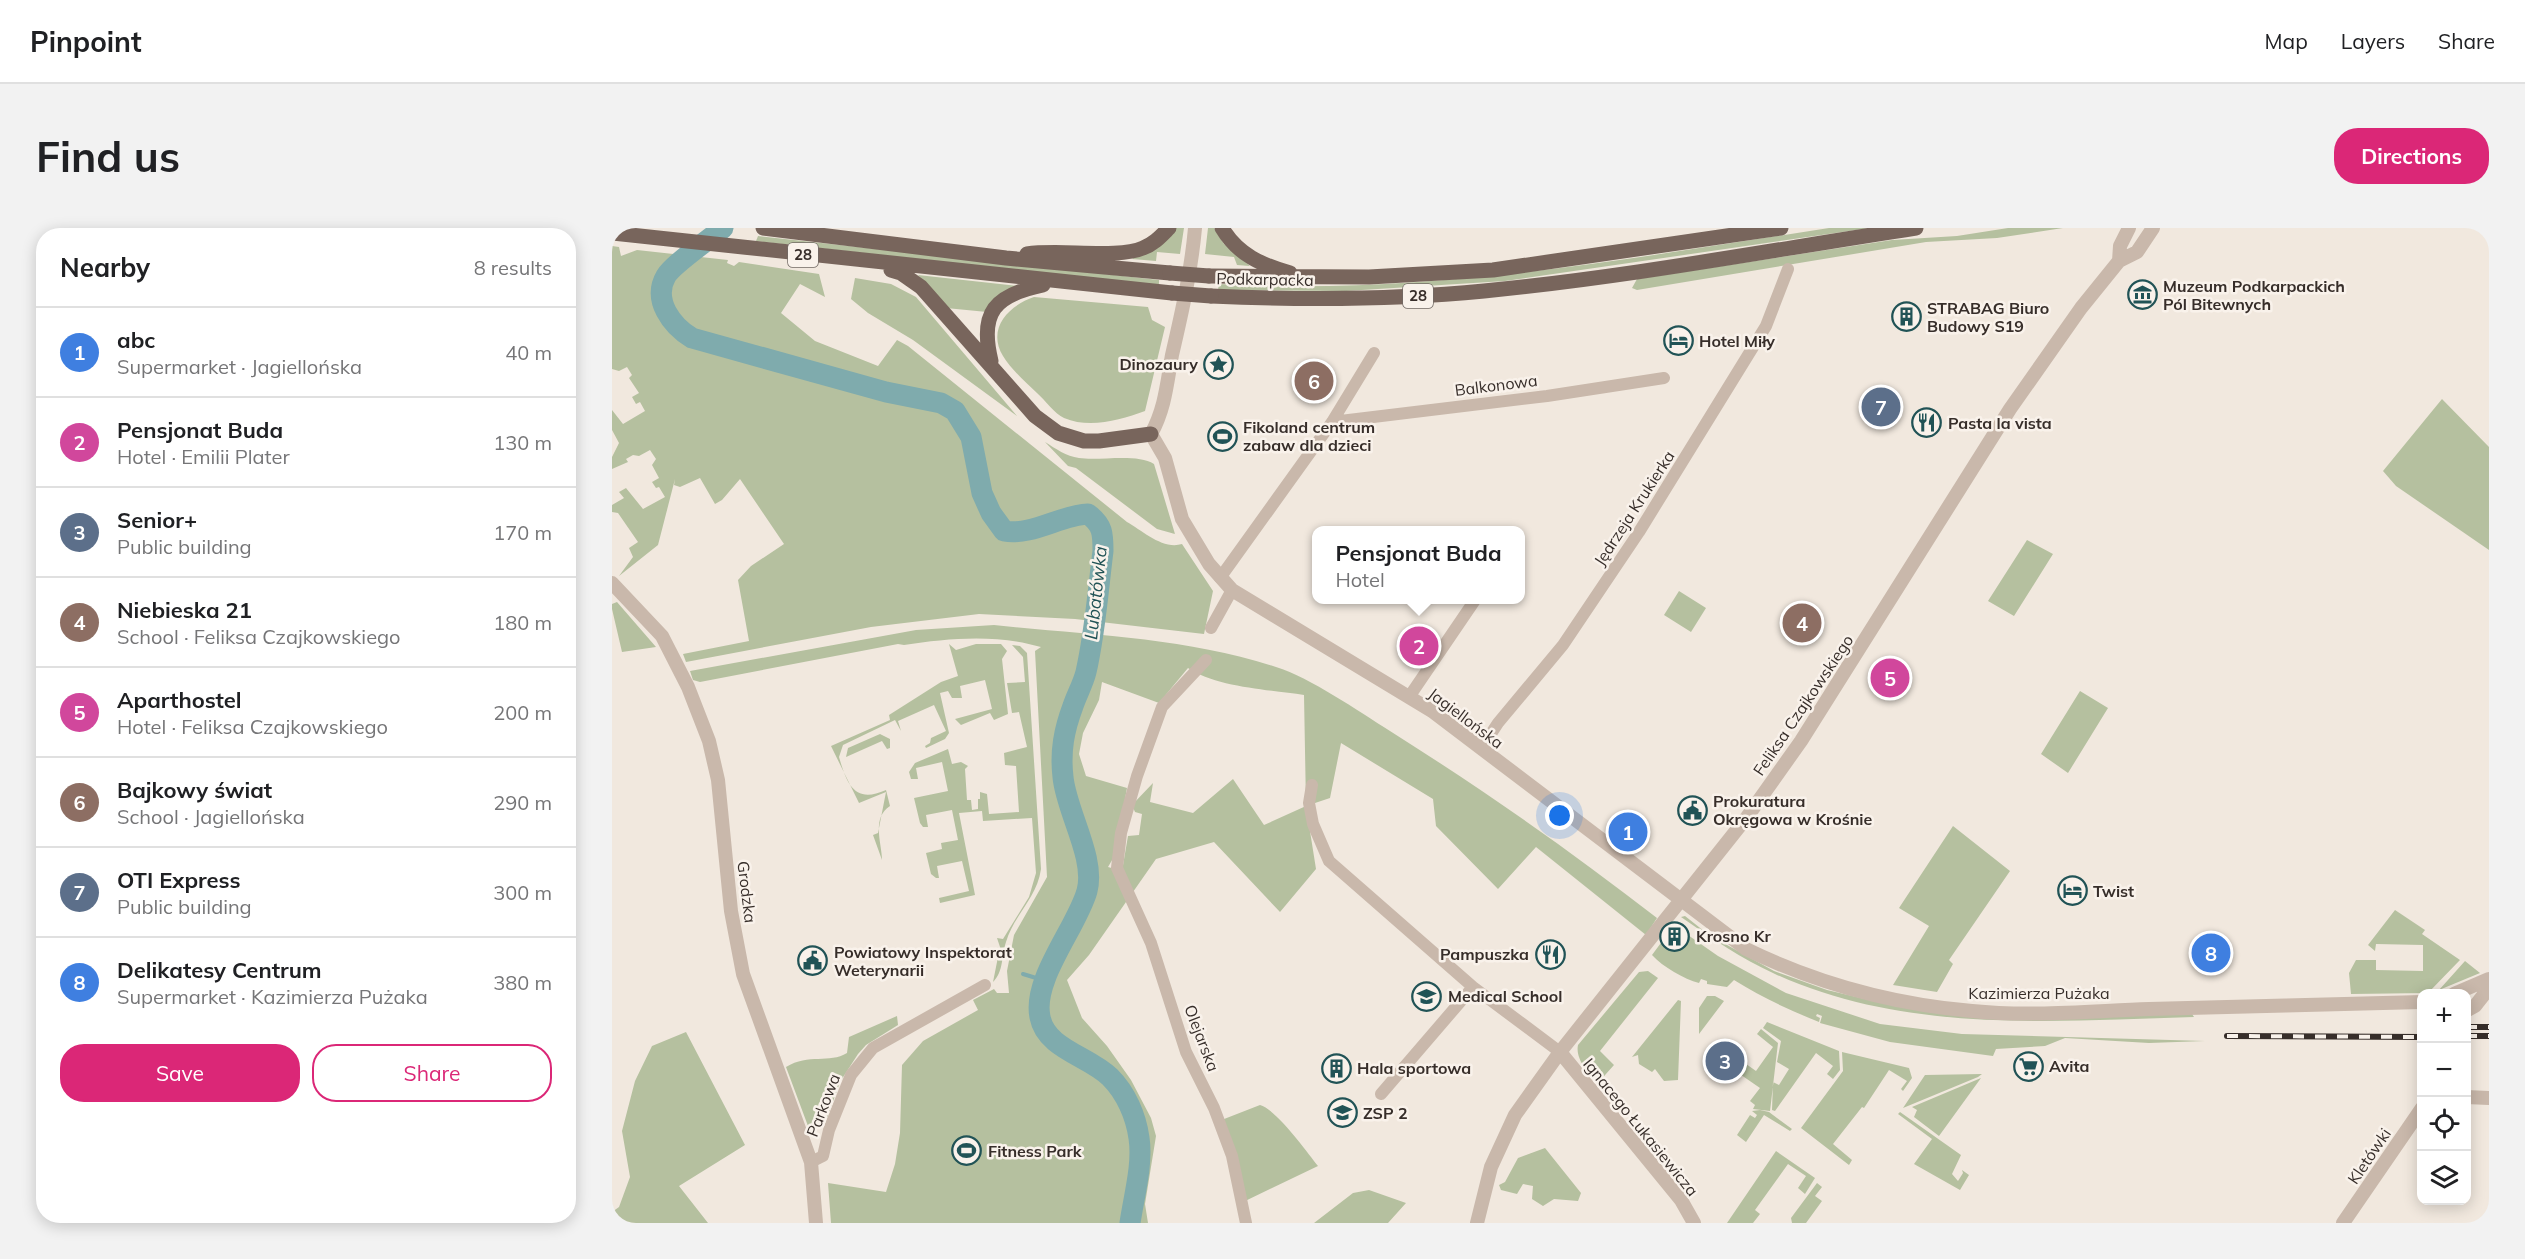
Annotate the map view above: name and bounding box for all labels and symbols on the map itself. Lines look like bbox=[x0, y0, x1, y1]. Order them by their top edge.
road number: 28 bbox=[788, 243, 818, 267]
street label: Podkarpacka bbox=[1216, 268, 1314, 290]
place label: Muzeum Podkarpackich Pól Bitewnych bbox=[2163, 276, 2345, 314]
museum icon: Muzeum Podkarpackich Pól Bitewnych bbox=[2126, 279, 2158, 311]
road number: 28 bbox=[1403, 284, 1433, 308]
place label: STRABAG Biuro Budowy S19 bbox=[1927, 298, 2049, 336]
building icon: STRABAG Biuro Budowy S19 bbox=[1890, 301, 1922, 333]
hotel icon: Hotel Miły bbox=[1662, 325, 1694, 357]
place label: Hotel Miły bbox=[1699, 331, 1775, 351]
place icon: Dinozaury bbox=[1203, 348, 1235, 380]
place label: Dinozaury bbox=[1119, 354, 1198, 374]
pin: 6 bbox=[1294, 358, 1334, 404]
street label: Balkonowa bbox=[1453, 370, 1539, 400]
pin: 7 bbox=[1862, 384, 1900, 429]
restaurant icon: Pasta la vista bbox=[1911, 407, 1943, 439]
place label: Pasta la vista bbox=[1948, 413, 2052, 433]
place label: Fikoland centrum zabaw dla dzieci bbox=[1243, 417, 1375, 455]
sports icon: Fikoland centrum zabaw dla dzieci bbox=[1206, 420, 1238, 452]
street label: Jędrzeja Krukierka bbox=[1589, 447, 1679, 569]
water label: Lubatówka bbox=[1079, 545, 1112, 641]
pin: 4 bbox=[1782, 600, 1822, 646]
pin: 2 bbox=[1400, 624, 1438, 668]
street label: Feliksa Czajkowskiego bbox=[1748, 631, 1858, 779]
pin: 5 bbox=[1870, 656, 1910, 700]
street label: Jagiellońska bbox=[1424, 683, 1508, 753]
place label: Prokuratura Okręgowa w Krośnie bbox=[1713, 791, 1873, 829]
public building icon: Prokuratura Okręgowa w Krośnie bbox=[1676, 794, 1708, 826]
your location bbox=[1545, 801, 1574, 830]
pin: 1 bbox=[1608, 810, 1648, 854]
street label: Grodzka bbox=[733, 860, 761, 924]
hotel icon: Twist bbox=[2056, 875, 2088, 907]
place label: Twist bbox=[2093, 881, 2134, 901]
building icon: Krosno Kr bbox=[1659, 920, 1691, 952]
place label: Krosno Kr bbox=[1696, 926, 1771, 946]
pin: 8 bbox=[2192, 930, 2230, 976]
restaurant icon: Pampuszka bbox=[1534, 938, 1566, 970]
place label: Powiatowy Inspektorat Weterynarii bbox=[834, 942, 1012, 980]
place label: Pampuszka bbox=[1440, 944, 1529, 964]
public building icon: Powiatowy Inspektorat Weterynarii bbox=[797, 945, 829, 977]
school or university icon: Medical School bbox=[1411, 980, 1443, 1012]
street label: Kazimierza Pużaka bbox=[1968, 983, 2110, 1003]
place label: Medical School bbox=[1448, 986, 1562, 1006]
street label: Olejarska bbox=[1180, 1002, 1224, 1074]
pin: 3 bbox=[1706, 1038, 1744, 1084]
supermarket icon: Avita bbox=[2012, 1050, 2044, 1082]
building icon: Hala sportowa bbox=[1320, 1052, 1352, 1084]
street label: Ignacego Łukasiewicza bbox=[1579, 1054, 1703, 1200]
place label: Avita bbox=[2049, 1056, 2089, 1076]
place label: Hala sportowa bbox=[1357, 1058, 1471, 1078]
street label: Parkowa bbox=[802, 1071, 844, 1139]
school or university icon: ZSP 2 bbox=[1326, 1097, 1358, 1129]
place label: ZSP 2 bbox=[1363, 1103, 1408, 1123]
street label: Kletówki bbox=[2343, 1124, 2395, 1188]
sports icon: Fitness Park bbox=[951, 1135, 983, 1167]
place label: Fitness Park bbox=[988, 1141, 1083, 1161]

